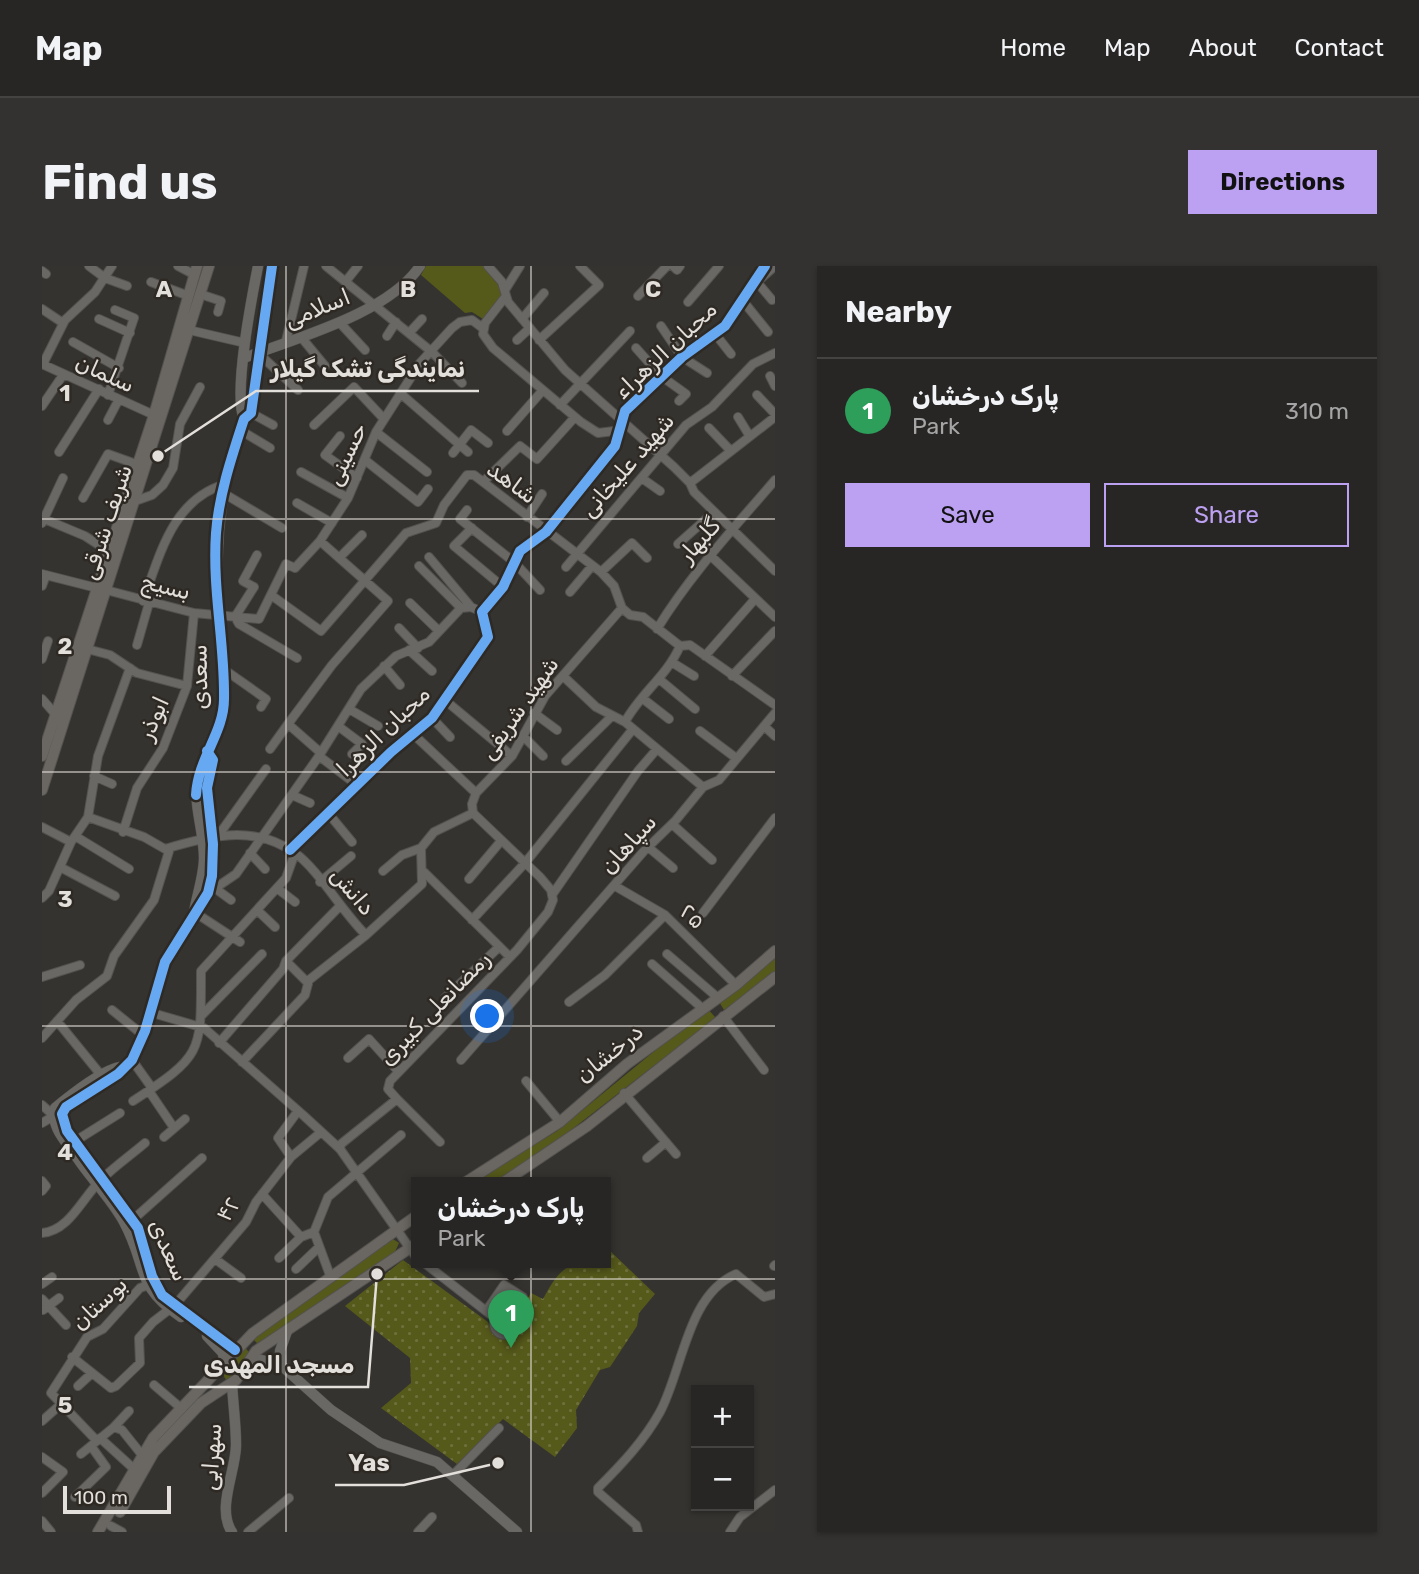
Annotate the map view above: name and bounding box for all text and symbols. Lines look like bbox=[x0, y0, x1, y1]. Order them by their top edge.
text: Map bbox=[35, 29, 103, 68]
text: Home bbox=[1000, 34, 1066, 62]
text: Map bbox=[1104, 34, 1151, 62]
text: About bbox=[1189, 34, 1257, 62]
text: Contact bbox=[1295, 34, 1384, 62]
button: Directions bbox=[1188, 150, 1377, 214]
text: Find us bbox=[42, 153, 218, 211]
text: A bbox=[156, 275, 173, 303]
text: B bbox=[400, 275, 416, 303]
text: C bbox=[645, 275, 661, 303]
street label: اسلامی bbox=[280, 282, 354, 334]
text: Nearby bbox=[845, 294, 952, 330]
street label: محبان الزهراء bbox=[608, 295, 722, 405]
callout: نمایندگی تشک گیلار bbox=[256, 346, 479, 391]
street label: سلمان bbox=[71, 348, 139, 398]
text: نمایندگی تشک گیلار bbox=[269, 355, 465, 383]
text: 1 bbox=[59, 379, 71, 407]
text: پارک درخشان bbox=[912, 381, 1059, 412]
text: 1 bbox=[862, 397, 874, 425]
text: 310 m bbox=[1285, 397, 1349, 425]
street label: شهید علیخانی bbox=[574, 407, 680, 523]
text: Park bbox=[912, 412, 960, 440]
street label: حسینی bbox=[319, 418, 373, 490]
street label: شاهد bbox=[481, 454, 543, 510]
street label: شریف شرقی bbox=[74, 461, 138, 583]
button: Save bbox=[845, 483, 1090, 547]
button: Share bbox=[1104, 483, 1349, 547]
street label: گلبهار bbox=[670, 512, 727, 569]
street label: بسیج bbox=[138, 566, 194, 608]
text: 2 bbox=[58, 632, 72, 660]
street label: سعدی bbox=[184, 644, 214, 710]
street label: شهید شریفی bbox=[473, 651, 565, 765]
street label: محبان الزهرا bbox=[330, 680, 436, 782]
street label: ابوذر bbox=[130, 692, 175, 746]
street label: سپاهان bbox=[594, 808, 664, 881]
street label: دانش bbox=[325, 861, 381, 921]
text: 3 bbox=[57, 885, 73, 913]
street label: ۲۵ bbox=[674, 897, 712, 935]
street label: رمضانعلی کبیری bbox=[372, 945, 496, 1071]
your location bbox=[470, 999, 504, 1033]
street label: درخشان bbox=[570, 1017, 648, 1089]
text: 4 bbox=[57, 1138, 73, 1166]
popup bbox=[411, 1177, 611, 1268]
street label: ۴۲ bbox=[210, 1191, 246, 1227]
text: پارک درخشان bbox=[438, 1193, 584, 1224]
street label: سعدی bbox=[143, 1215, 195, 1285]
text: Park bbox=[438, 1224, 485, 1252]
street label: بوستان bbox=[65, 1270, 133, 1336]
pin: 1 bbox=[488, 1290, 534, 1348]
callout: مسجد المهدی bbox=[189, 1342, 368, 1387]
text: مسجد المهدی bbox=[204, 1351, 354, 1379]
map controls bbox=[691, 1385, 754, 1511]
button: + bbox=[691, 1385, 754, 1448]
text: 5 bbox=[58, 1391, 73, 1419]
street label: سهرابی bbox=[195, 1422, 227, 1492]
callout: Yas bbox=[335, 1440, 404, 1485]
button: − bbox=[691, 1448, 754, 1511]
text: Yas bbox=[348, 1449, 390, 1477]
scale bar bbox=[63, 1483, 172, 1515]
text: 100 m bbox=[74, 1486, 128, 1509]

